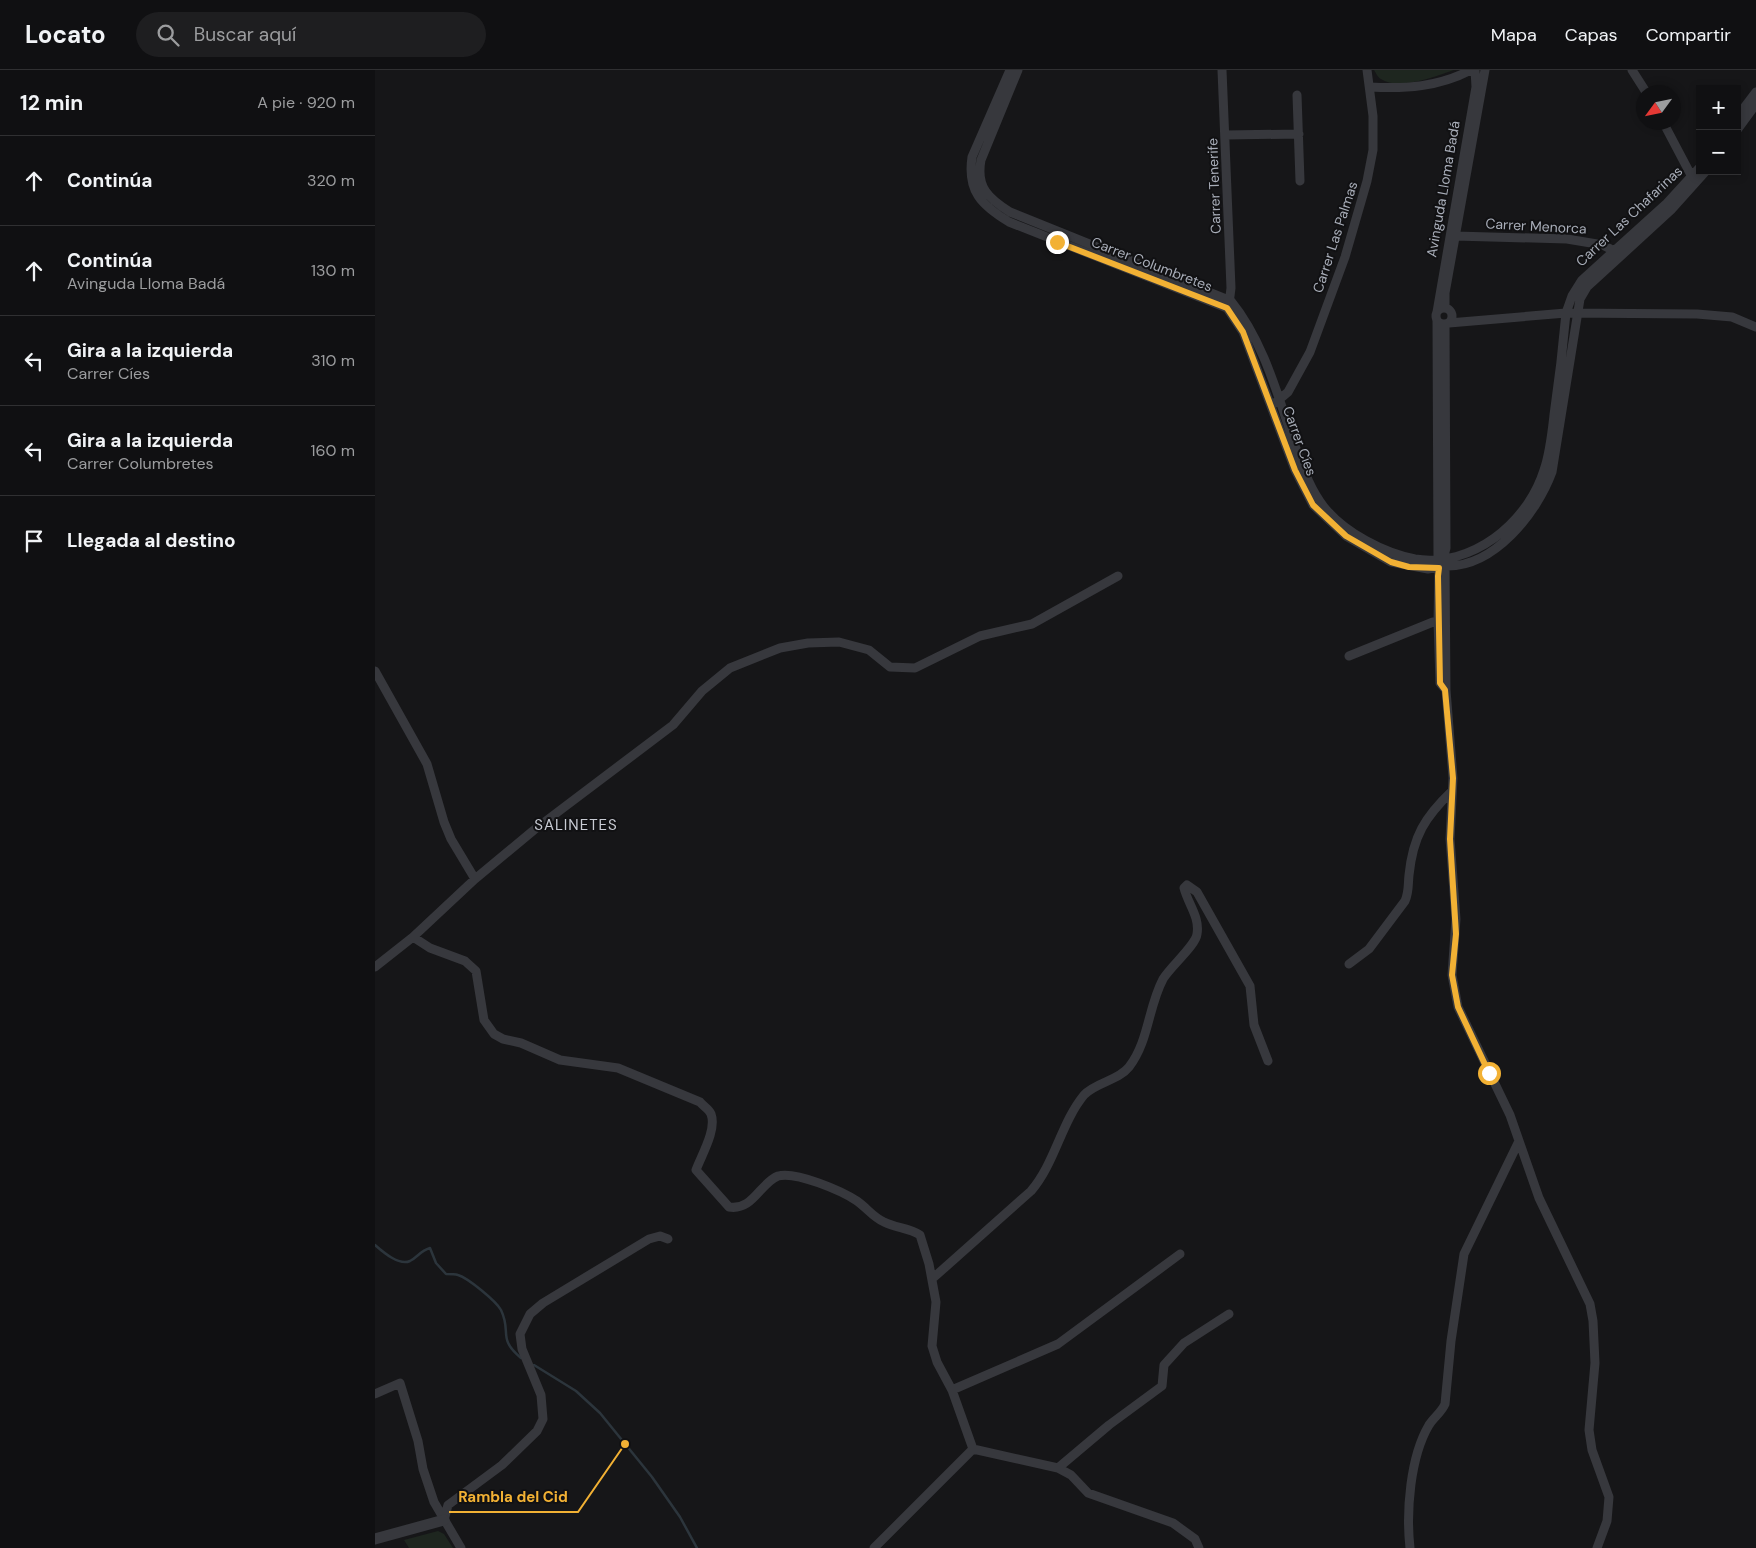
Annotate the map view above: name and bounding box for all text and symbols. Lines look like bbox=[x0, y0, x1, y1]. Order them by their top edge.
search box bbox=[136, 12, 486, 57]
text: Locato bbox=[25, 19, 106, 50]
icon: search bbox=[154, 21, 182, 49]
text: Buscar aquí bbox=[194, 22, 296, 47]
text: Mapa bbox=[1491, 23, 1537, 47]
text: Capas bbox=[1565, 23, 1618, 47]
text: Compartir bbox=[1646, 23, 1731, 47]
north arrow bbox=[1636, 85, 1681, 130]
map controls bbox=[1696, 85, 1741, 175]
button: + bbox=[1696, 85, 1741, 130]
text: 12 min bbox=[20, 89, 83, 117]
text: A pie · 920 m bbox=[257, 92, 355, 113]
street label: Avinguda Lloma Badá bbox=[1422, 119, 1464, 259]
button: − bbox=[1696, 130, 1741, 175]
street label: Carrer Tenerife bbox=[1203, 138, 1225, 234]
street label: Carrer Las Chafarinas bbox=[1572, 162, 1686, 270]
icon: ahead bbox=[20, 167, 48, 195]
text: Continúa bbox=[67, 168, 152, 193]
text: 320 m bbox=[307, 170, 355, 191]
street label: Carrer Las Palmas bbox=[1309, 179, 1361, 295]
street label: Carrer Menorca bbox=[1485, 214, 1587, 238]
route end bbox=[1046, 231, 1069, 254]
street label: Carrer Columbretes bbox=[1089, 233, 1215, 295]
text: Continúa bbox=[67, 248, 152, 273]
icon: ahead bbox=[20, 257, 48, 285]
text: 130 m bbox=[311, 260, 355, 281]
text: Avinguda Lloma Badá bbox=[67, 273, 225, 294]
text: Gira a la izquierda bbox=[67, 338, 233, 363]
icon: left bbox=[20, 347, 48, 375]
text: 310 m bbox=[311, 350, 355, 371]
text: Carrer Cíes bbox=[67, 363, 150, 384]
street label: Carrer Cíes bbox=[1279, 404, 1321, 478]
text: Gira a la izquierda bbox=[67, 428, 233, 453]
icon: left bbox=[20, 437, 48, 465]
text: 160 m bbox=[311, 440, 355, 461]
text: Carrer Columbretes bbox=[67, 453, 214, 474]
icon: arrive bbox=[20, 527, 48, 555]
text: Llegada al destino bbox=[67, 528, 236, 553]
district label: SALINETES bbox=[534, 815, 618, 835]
route start bbox=[1478, 1062, 1501, 1085]
callout: Rambla del Cid bbox=[449, 1482, 578, 1512]
text: Rambla del Cid bbox=[458, 1487, 568, 1507]

